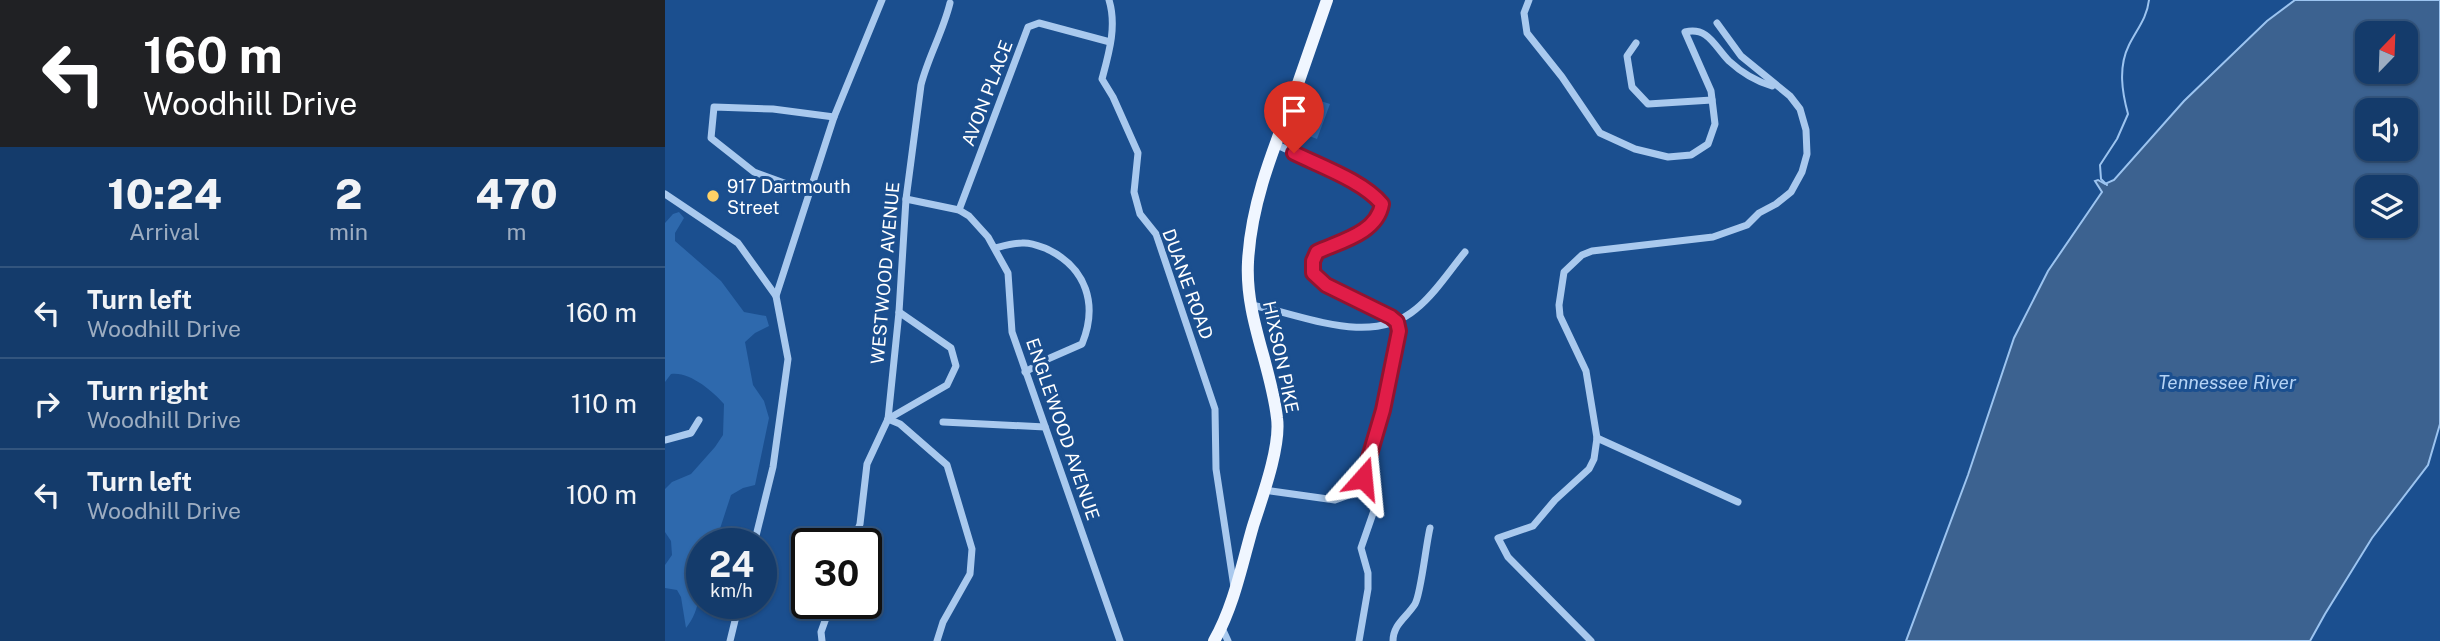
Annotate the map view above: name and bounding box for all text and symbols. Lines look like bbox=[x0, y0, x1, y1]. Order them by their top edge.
north arrow bbox=[2355, 21, 2419, 84]
map controls bbox=[2355, 21, 2418, 238]
text: 160 m bbox=[143, 26, 283, 84]
icon: left bbox=[28, 28, 119, 119]
street label: AVON PLACE bbox=[957, 37, 1017, 149]
pin bbox=[1264, 81, 1324, 153]
text: Woodhill Drive bbox=[143, 85, 357, 122]
icon: arrive bbox=[1275, 92, 1313, 130]
button: sound bbox=[2355, 98, 2418, 161]
text: 10:24 bbox=[107, 169, 222, 218]
text: 2 bbox=[335, 169, 362, 218]
text: 470 bbox=[475, 169, 558, 218]
button: layers bbox=[2355, 175, 2418, 238]
place label: 917 Dartmouth Street bbox=[727, 176, 851, 218]
street label: WESTWOOD AVENUE bbox=[867, 181, 903, 365]
marker: 917 Dartmouth Street bbox=[705, 188, 721, 204]
text: Arrival bbox=[129, 218, 200, 245]
text: min bbox=[329, 218, 368, 245]
text: m bbox=[507, 218, 527, 245]
street label: DUANE ROAD bbox=[1158, 226, 1218, 342]
text: Turn left bbox=[87, 284, 192, 315]
icon: left bbox=[28, 294, 66, 332]
text: 160 m bbox=[566, 297, 637, 328]
street label: HIXSON PIKE bbox=[1259, 299, 1303, 415]
text: Woodhill Drive bbox=[87, 315, 241, 342]
street label: ENGLEWOOD AVENUE bbox=[1022, 335, 1104, 523]
water label: Tennessee River bbox=[2158, 371, 2297, 393]
text: Turn right bbox=[87, 375, 209, 406]
icon: right bbox=[28, 385, 66, 423]
text: 110 m bbox=[571, 388, 637, 419]
text: Woodhill Drive bbox=[87, 406, 241, 433]
position arrow bbox=[1326, 441, 1400, 515]
text: Turn left bbox=[87, 466, 192, 497]
icon: left bbox=[28, 476, 66, 514]
text: 100 m bbox=[566, 479, 637, 510]
text: Woodhill Drive bbox=[87, 497, 241, 524]
speed limit sign: 30 bbox=[791, 528, 882, 619]
text: 24 bbox=[709, 544, 754, 585]
text: km/h bbox=[710, 580, 753, 601]

